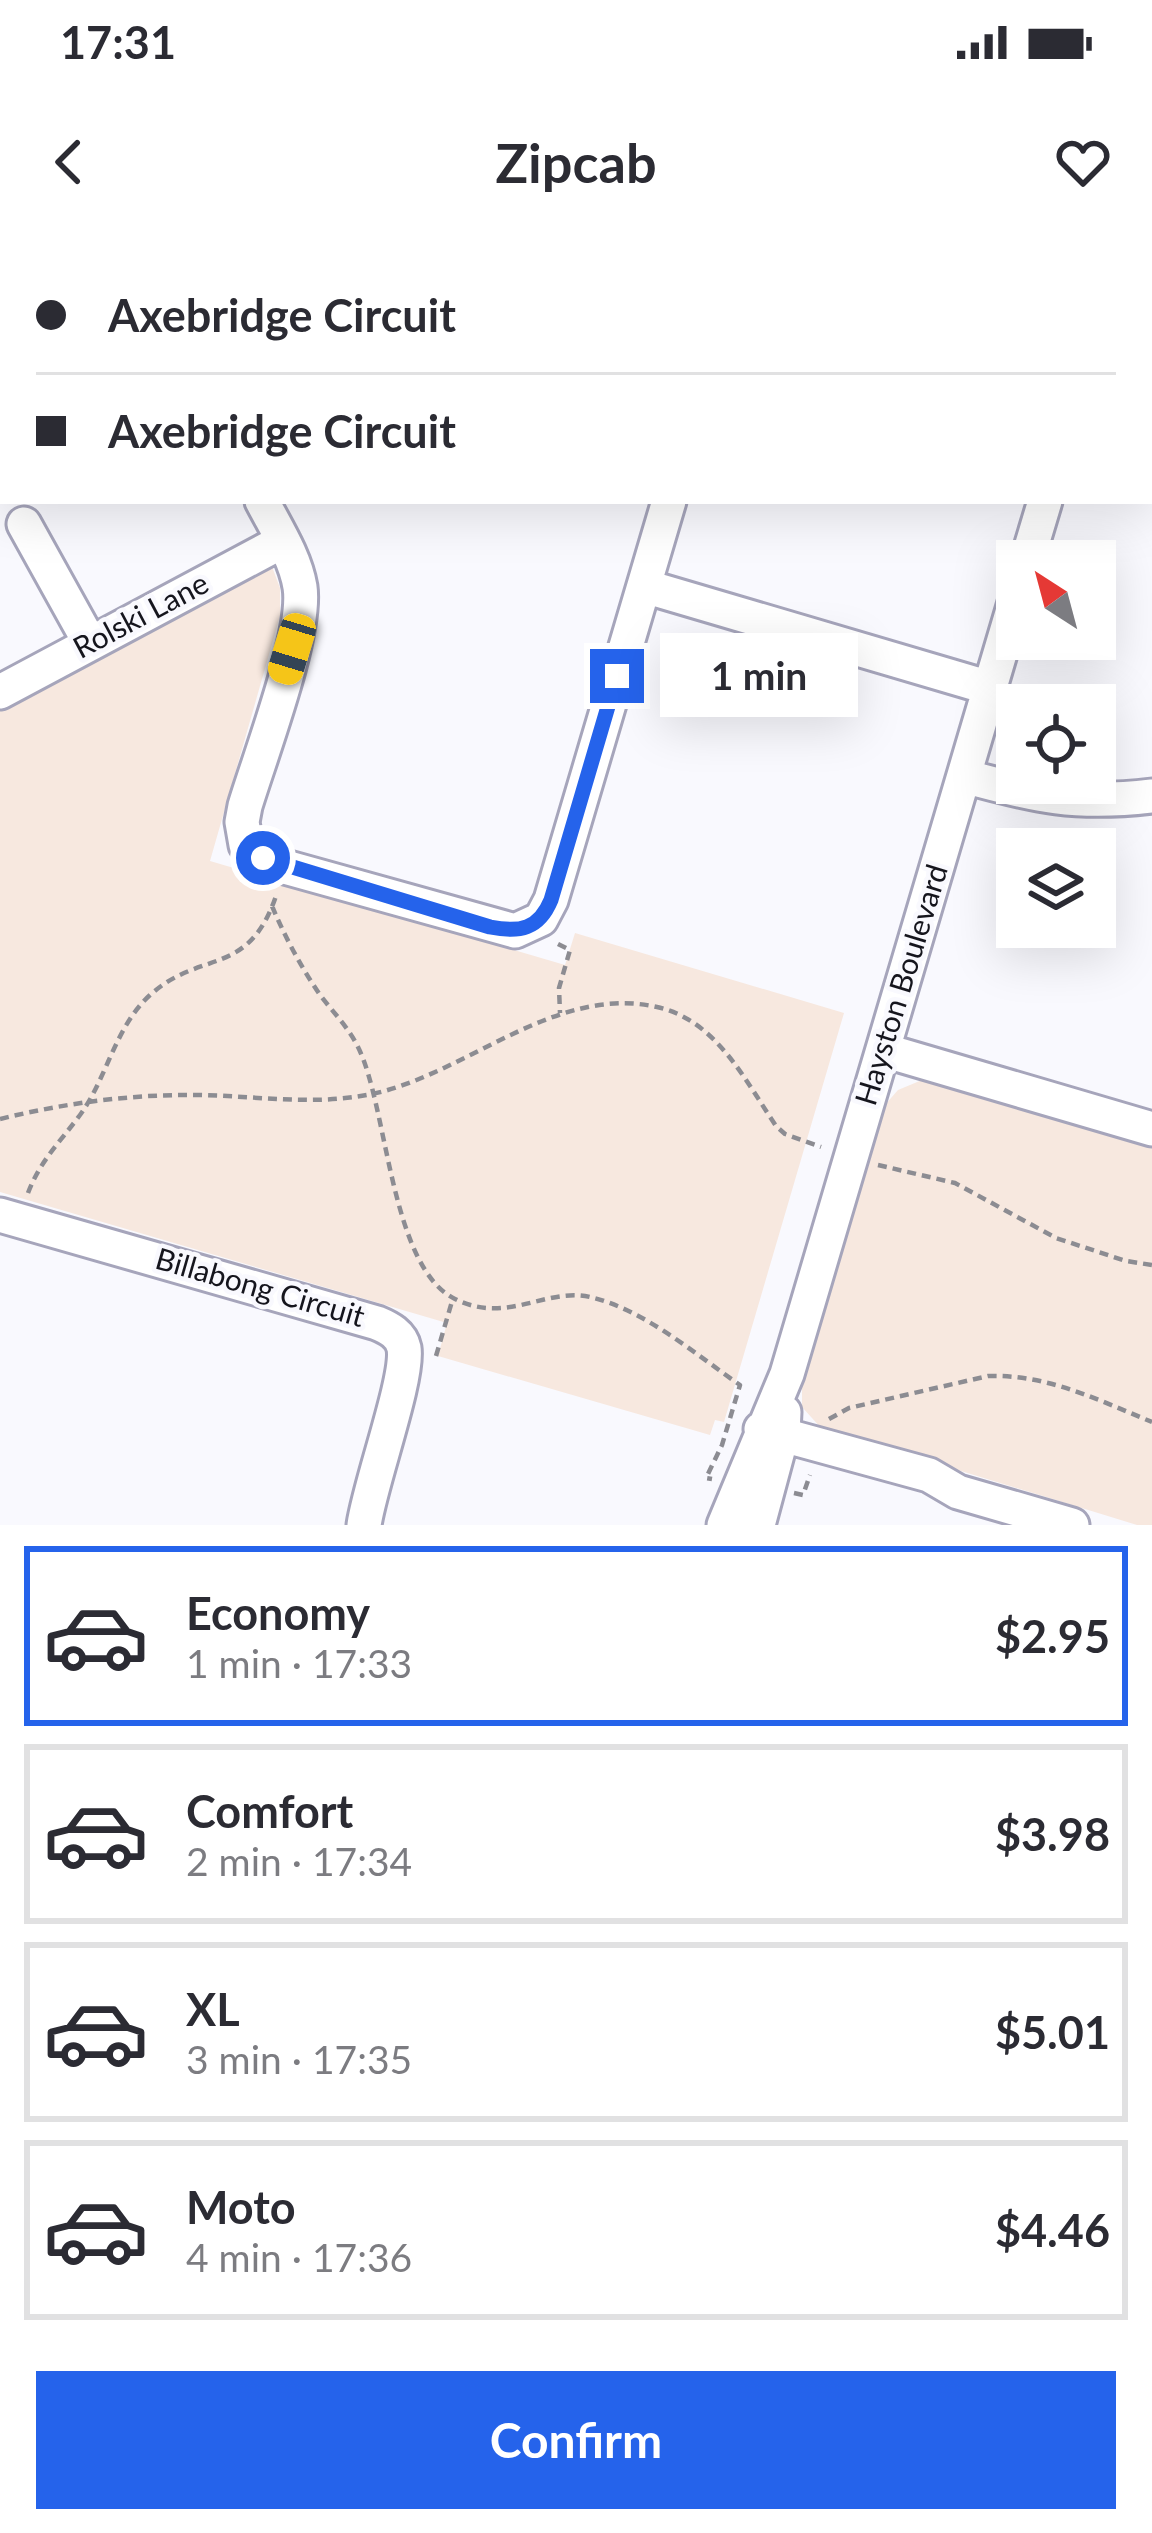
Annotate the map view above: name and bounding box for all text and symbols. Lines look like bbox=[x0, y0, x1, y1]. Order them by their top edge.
text: 17:31 bbox=[60, 15, 176, 69]
icon: back bbox=[36, 129, 102, 195]
icon: heart bbox=[1050, 129, 1116, 195]
text: Zipcab bbox=[495, 130, 657, 195]
text: Axebridge Circuit bbox=[108, 288, 456, 342]
text: Axebridge Circuit bbox=[108, 404, 456, 458]
north arrow bbox=[996, 540, 1116, 660]
map controls bbox=[996, 540, 1116, 948]
street label: Rolski Lane bbox=[66, 564, 214, 665]
car bbox=[264, 609, 320, 689]
callout: 1 min bbox=[659, 634, 857, 718]
route end bbox=[590, 649, 644, 703]
text: 1 min bbox=[711, 652, 807, 698]
button: locate bbox=[996, 684, 1116, 804]
button: layers bbox=[996, 828, 1116, 948]
route start bbox=[236, 831, 290, 885]
street label: Hayston Boulevard bbox=[846, 860, 954, 1109]
street label: Billabong Circuit bbox=[152, 1239, 369, 1333]
icon: car bbox=[42, 1582, 150, 1690]
text: Economy bbox=[186, 1586, 370, 1640]
text: $2.95 bbox=[995, 1609, 1110, 1663]
text: 1 min · 17:33 bbox=[186, 1640, 412, 1686]
icon: car bbox=[42, 1780, 150, 1888]
text: Comfort bbox=[186, 1784, 353, 1838]
text: $3.98 bbox=[995, 1807, 1110, 1861]
text: 2 min · 17:34 bbox=[186, 1838, 412, 1884]
icon: car bbox=[42, 1978, 150, 2086]
text: XL bbox=[186, 1982, 240, 2036]
text: $5.01 bbox=[995, 2005, 1110, 2059]
text: 3 min · 17:35 bbox=[186, 2036, 412, 2082]
icon: car bbox=[42, 2176, 150, 2284]
text: Moto bbox=[186, 2180, 296, 2234]
text: $4.46 bbox=[995, 2203, 1110, 2257]
text: 4 min · 17:36 bbox=[186, 2234, 412, 2280]
button: Confirm bbox=[36, 2371, 1116, 2509]

